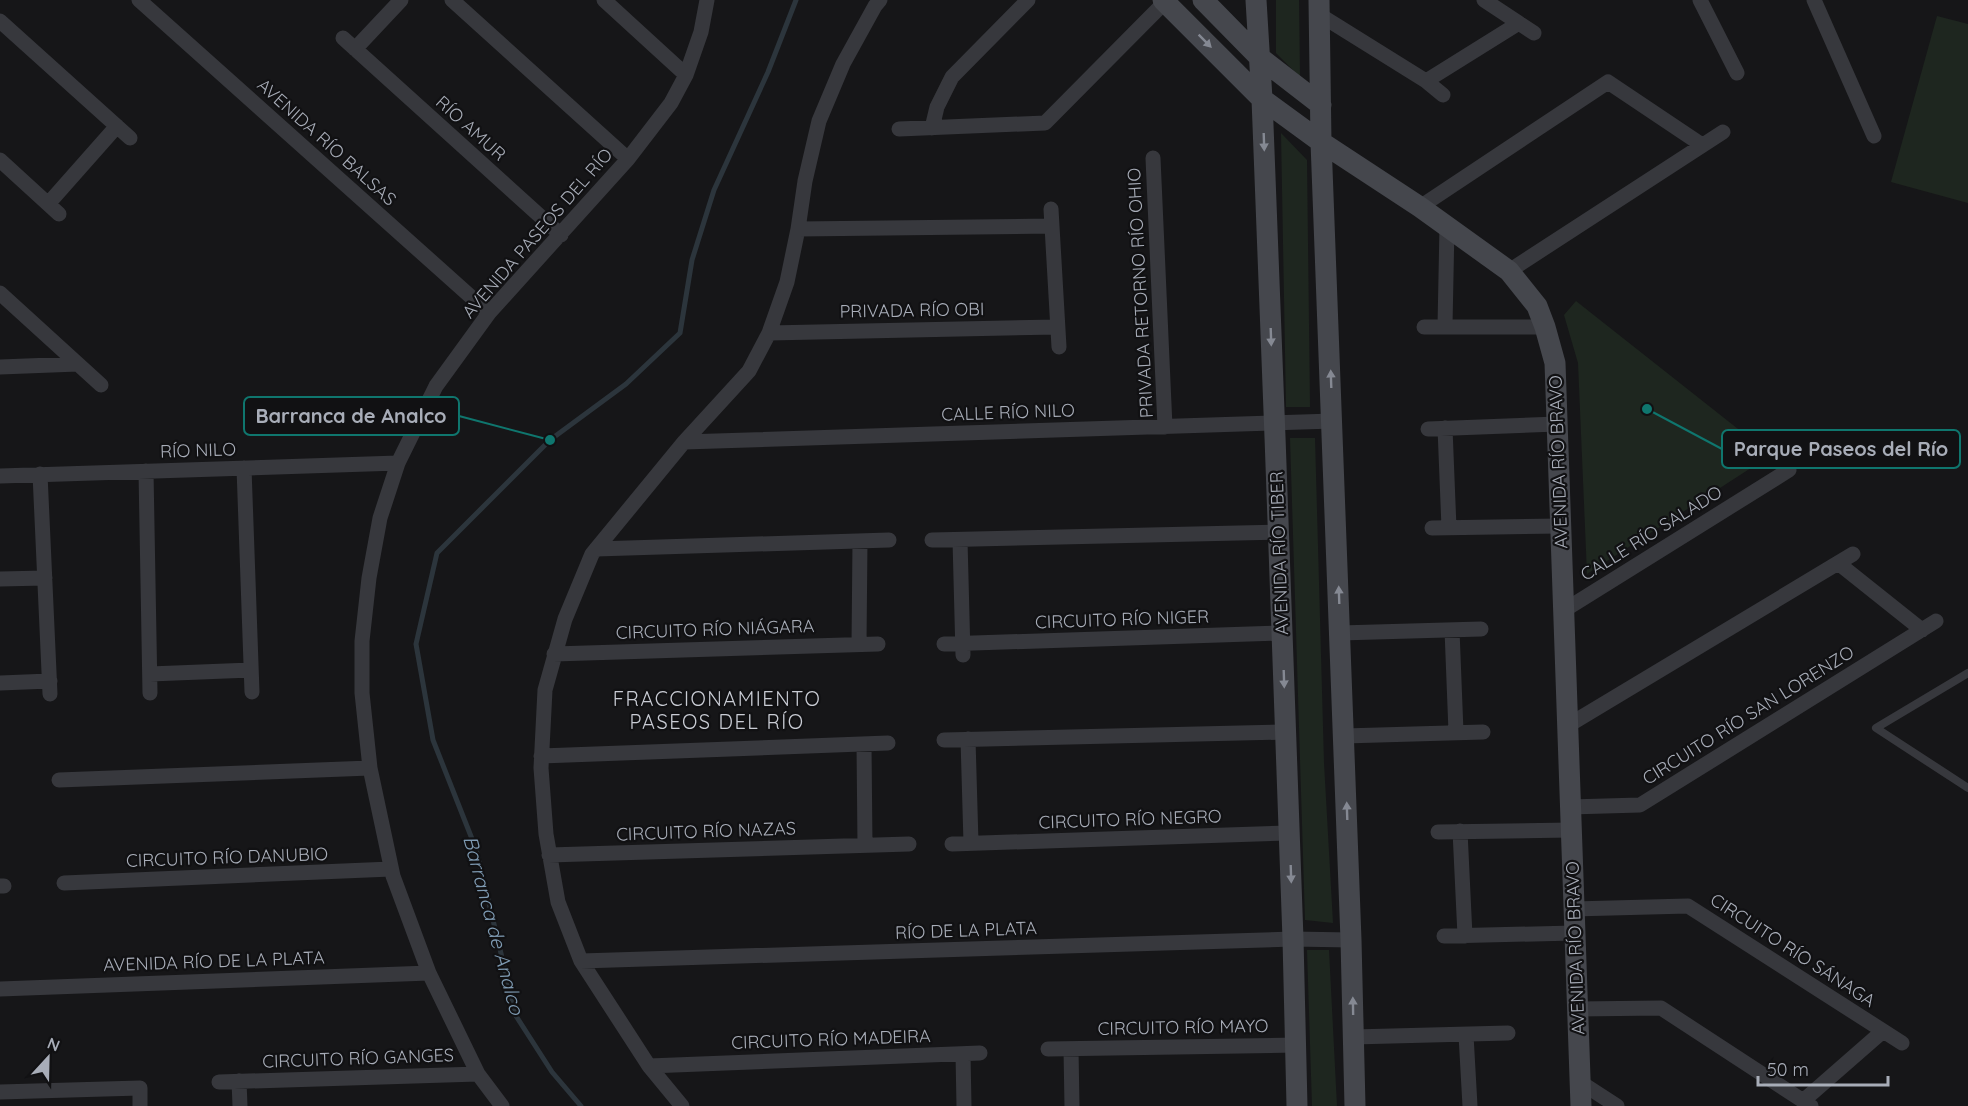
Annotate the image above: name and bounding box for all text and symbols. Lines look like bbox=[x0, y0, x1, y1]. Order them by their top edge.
one-way arrow bbox=[1197, 34, 1211, 48]
street label: AVENIDA RÍO BALSAS bbox=[253, 73, 401, 211]
street label: RÍO AMUR bbox=[431, 90, 511, 166]
one-way arrow bbox=[1259, 133, 1268, 152]
street label: AVENIDA PASEOS DEL RÍO bbox=[457, 143, 617, 323]
street label: PRIVADA RETORNO RÍO OHIO bbox=[1122, 167, 1158, 419]
street label: PRIVADA RÍO OBI bbox=[839, 297, 985, 323]
one-way arrow bbox=[1267, 328, 1276, 347]
one-way arrow bbox=[1326, 369, 1336, 388]
street label: AVENIDA RÍO BRAVO bbox=[1543, 375, 1573, 549]
callout: Barranca de Analco bbox=[244, 397, 459, 435]
street label: CALLE RÍO NILO bbox=[941, 398, 1075, 426]
text: Barranca de Analco bbox=[255, 403, 447, 428]
callout: Parque Paseos del Río bbox=[1722, 430, 1960, 468]
text: Parque Paseos del Río bbox=[1734, 436, 1948, 461]
street label: RÍO NILO bbox=[160, 437, 236, 463]
street label: AVENIDA RÍO TIBER bbox=[1265, 471, 1293, 635]
street label: CALLE RÍO SALADO bbox=[1576, 480, 1726, 586]
one-way arrow bbox=[1334, 585, 1343, 604]
street label: CIRCUITO RÍO NIGER bbox=[1035, 604, 1209, 634]
street label: CIRCUITO RÍO NIÁGARA bbox=[615, 614, 815, 644]
street label: CIRCUITO RÍO SAN LORENZO bbox=[1638, 640, 1858, 790]
one-way arrow bbox=[1279, 669, 1289, 688]
district label: FRACCIONAMIENTO PASEOS DEL RÍO bbox=[613, 686, 821, 734]
one-way arrow bbox=[1342, 801, 1351, 820]
street label: CIRCUITO RÍO NEGRO bbox=[1038, 804, 1222, 834]
street label: CIRCUITO RÍO NAZAS bbox=[616, 816, 796, 846]
water label: Barranca de Analco bbox=[458, 833, 530, 1018]
street label: CIRCUITO RÍO DANUBIO bbox=[126, 842, 328, 872]
street label: AVENIDA RÍO BRAVO bbox=[1560, 861, 1590, 1035]
one-way arrow bbox=[1286, 864, 1295, 883]
street label: CIRCUITO RÍO SÁNAGA bbox=[1706, 888, 1880, 1012]
street label: RÍO DE LA PLATA bbox=[895, 916, 1038, 944]
street label: AVENIDA RÍO DE LA PLATA bbox=[103, 946, 325, 976]
one-way arrow bbox=[1348, 996, 1358, 1015]
street label: CIRCUITO RÍO MAYO bbox=[1097, 1014, 1269, 1040]
street label: CIRCUITO RÍO MADEIRA bbox=[731, 1024, 931, 1054]
north arrow bbox=[18, 1028, 78, 1088]
text: N bbox=[44, 1033, 63, 1056]
street label: CIRCUITO RÍO GANGES bbox=[262, 1043, 454, 1073]
scale bar bbox=[1758, 1049, 1888, 1087]
text: 50 m bbox=[1767, 1058, 1809, 1081]

